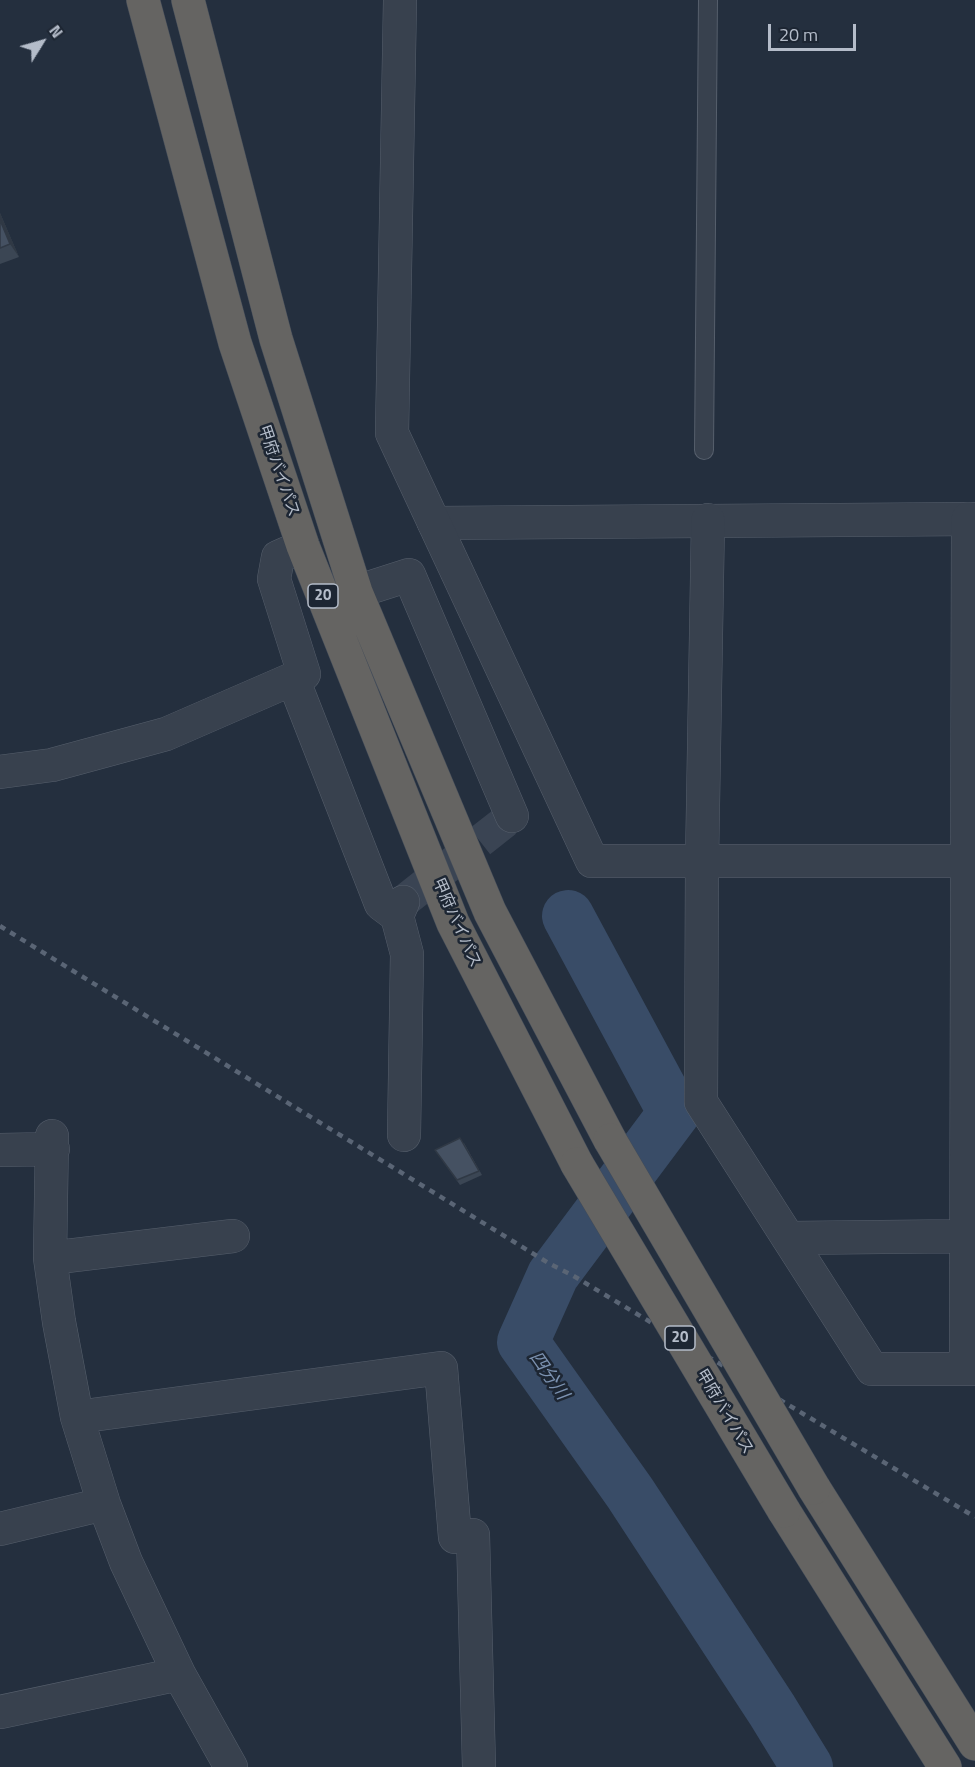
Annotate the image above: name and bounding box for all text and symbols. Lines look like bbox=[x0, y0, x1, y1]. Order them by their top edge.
north arrow bbox=[12, 12, 72, 72]
scale bar bbox=[771, 12, 860, 50]
text: N bbox=[43, 20, 69, 43]
text: 20 m bbox=[779, 21, 818, 48]
street label: 甲府バイパス bbox=[253, 422, 303, 520]
road number: 20 bbox=[308, 584, 338, 608]
street label: 甲府バイパス bbox=[428, 875, 484, 971]
road number: 20 bbox=[665, 1326, 695, 1350]
water label: 四分川 bbox=[524, 1348, 572, 1404]
street label: 甲府バイパス bbox=[691, 1366, 757, 1458]

